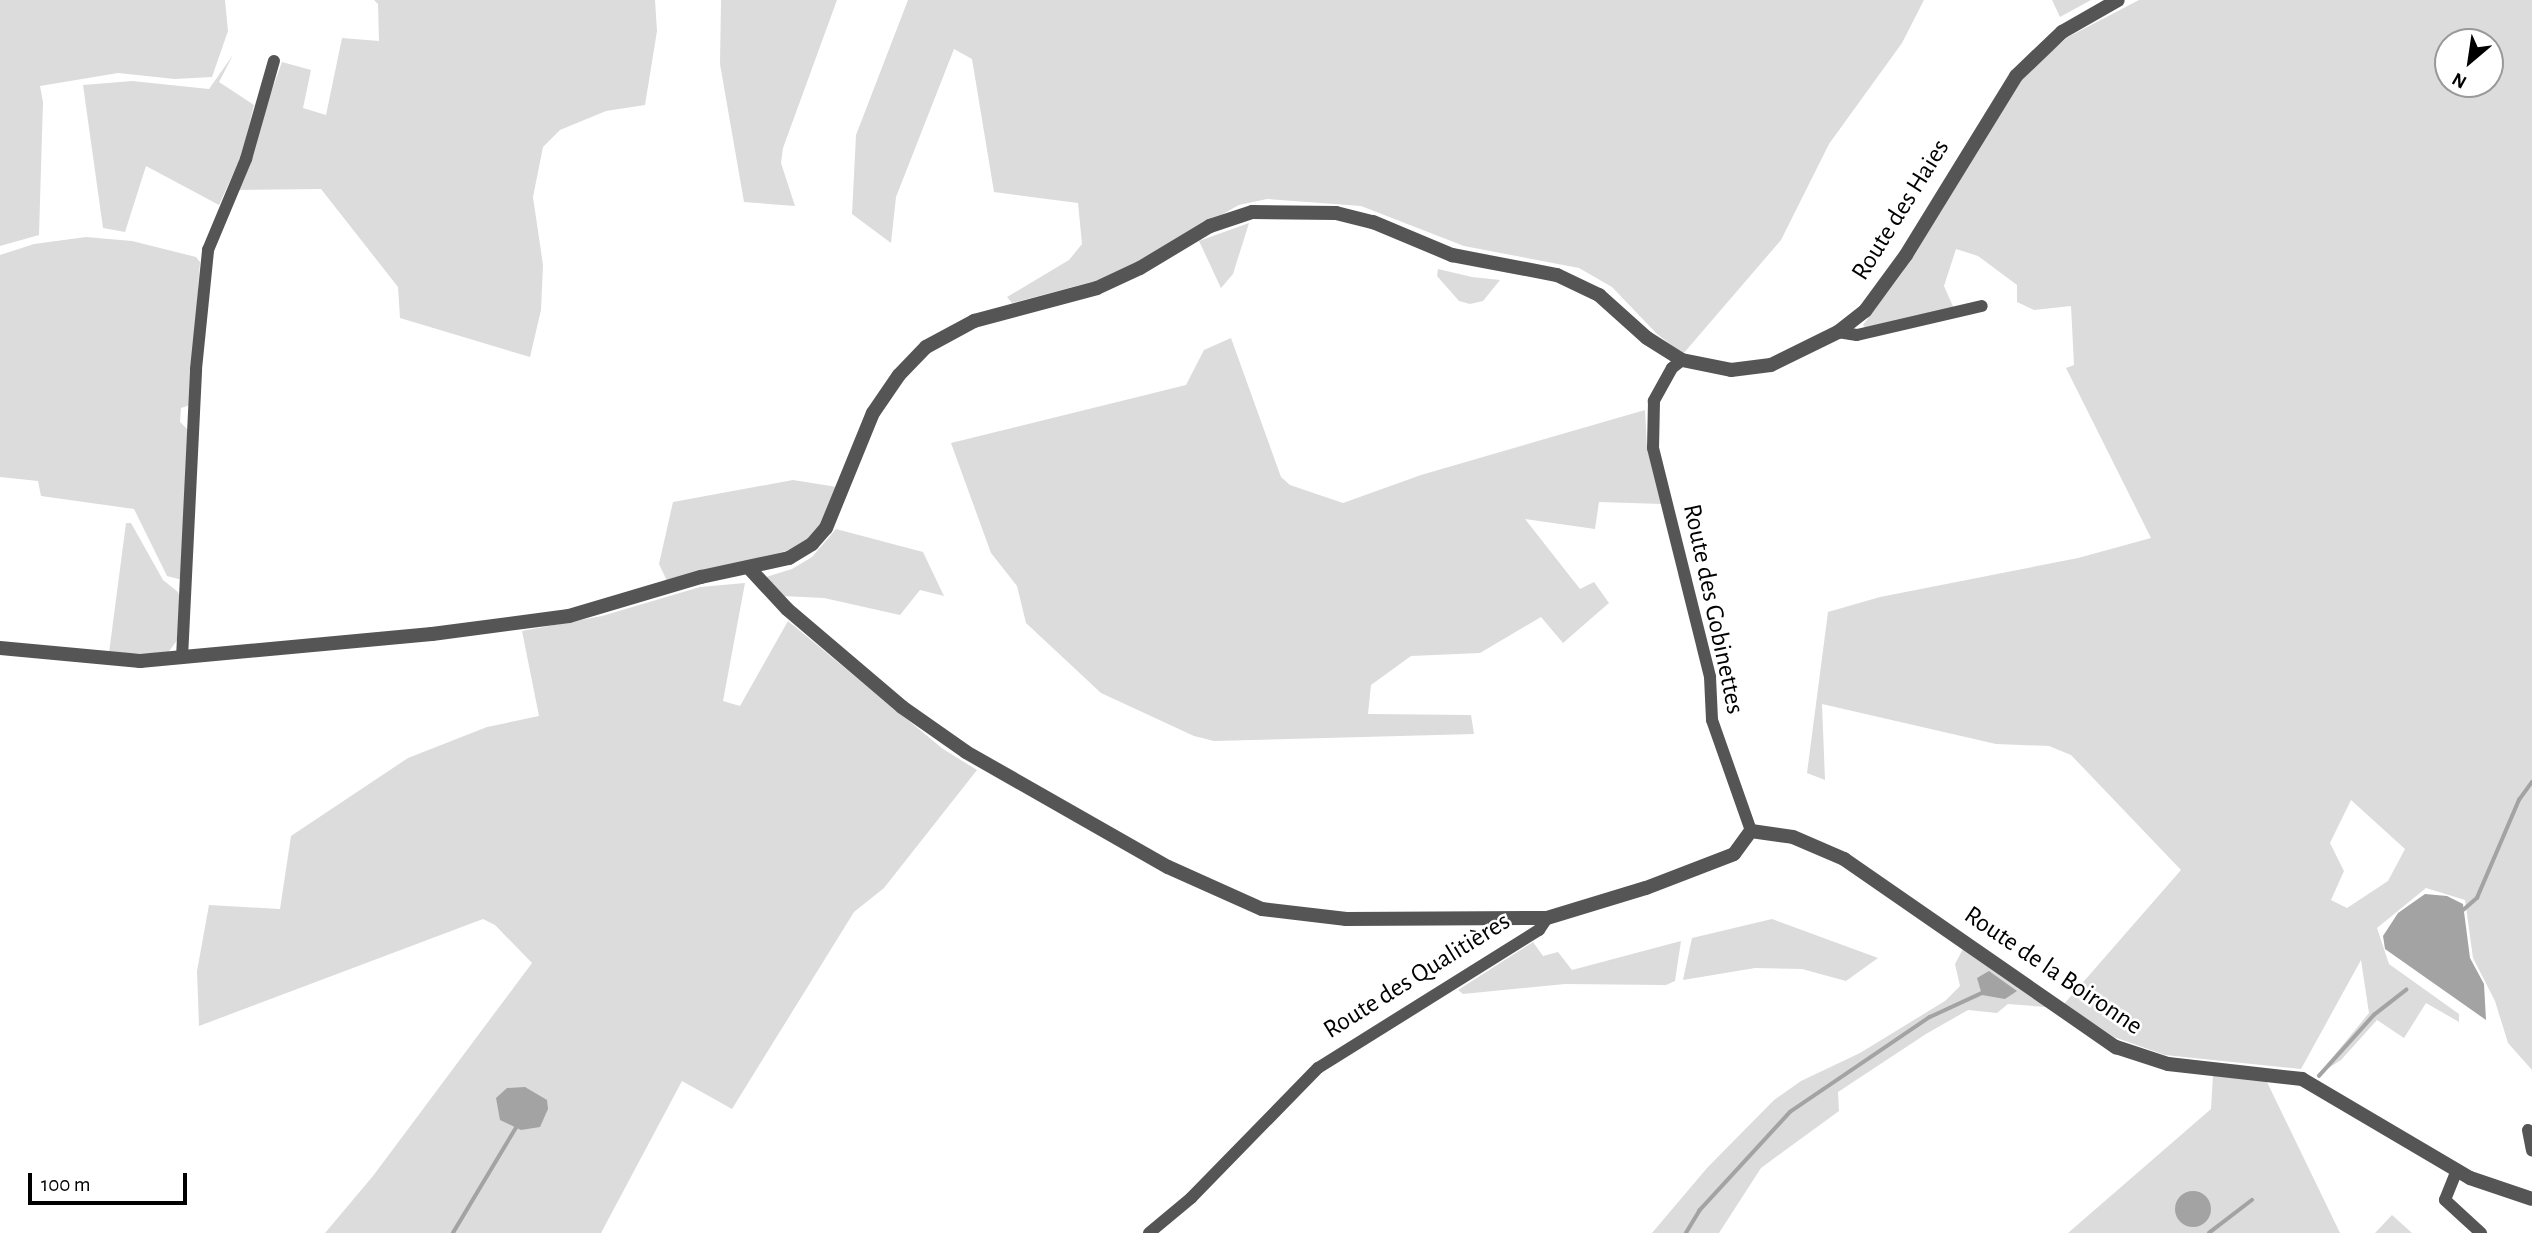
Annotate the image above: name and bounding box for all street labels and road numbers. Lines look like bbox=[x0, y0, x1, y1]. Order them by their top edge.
street label: Route des Haies bbox=[1845, 134, 1957, 286]
street label: Route des Gobinettes bbox=[1676, 501, 1750, 717]
street label: Route de la Boironne bbox=[1958, 900, 2148, 1042]
street label: Route des Qualitières bbox=[1318, 906, 1516, 1046]

